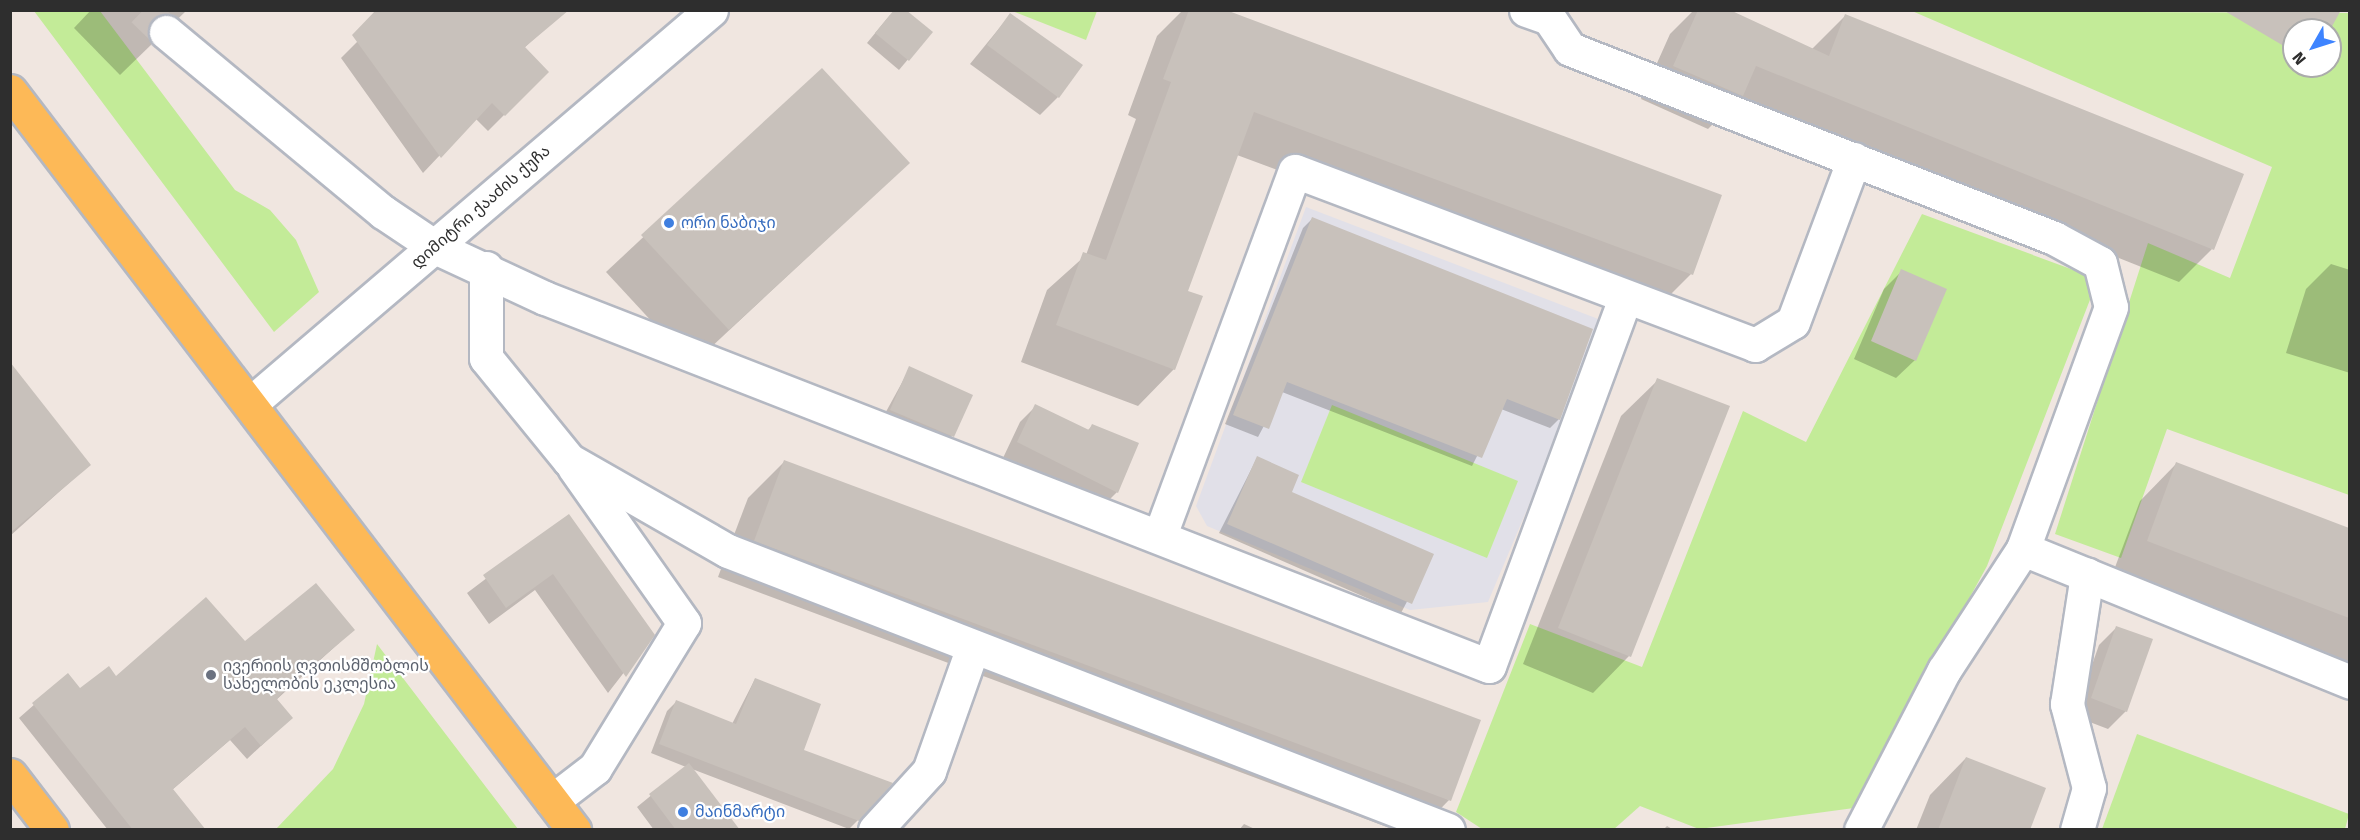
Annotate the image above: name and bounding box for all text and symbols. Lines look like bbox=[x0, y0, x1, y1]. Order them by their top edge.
north arrow bbox=[2282, 18, 2342, 78]
text: N bbox=[2288, 48, 2310, 68]
street label: დიმიტრი ქააძის ქუჩა bbox=[408, 141, 554, 273]
place label: ორი ნაბიჯი bbox=[681, 213, 776, 233]
marker: ორი ნაბიჯი bbox=[662, 216, 676, 230]
place label: ივერიის ღვთისმშობლის სახელობის ეკლესია bbox=[223, 656, 429, 694]
marker: ივერიის ღვთისმშობლის სახელობის ეკლესია bbox=[204, 668, 218, 682]
place label: მაინმარტი bbox=[695, 802, 785, 822]
marker: მაინმარტი bbox=[676, 805, 690, 819]

